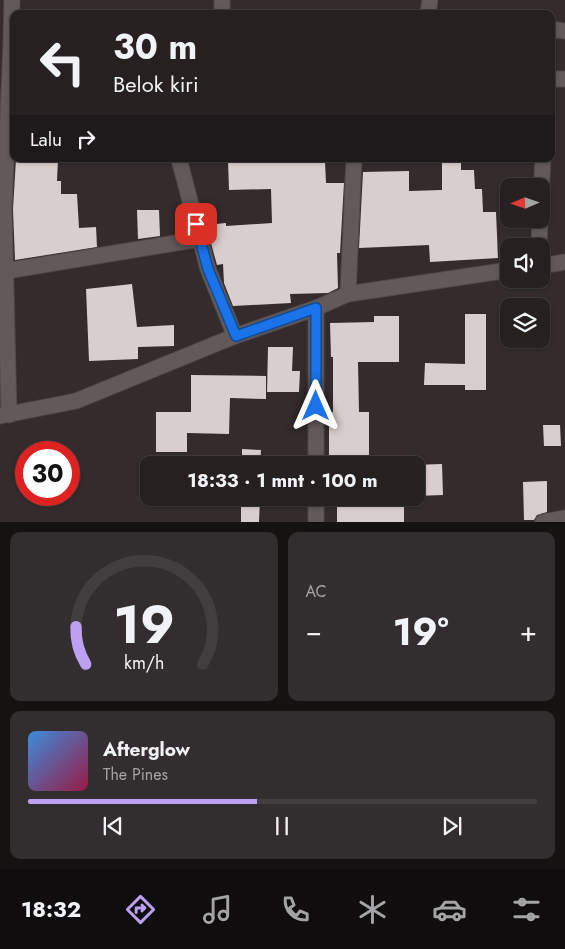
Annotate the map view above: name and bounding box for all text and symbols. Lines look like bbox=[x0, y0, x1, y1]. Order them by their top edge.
text: 30 m bbox=[113, 22, 197, 72]
icon: left bbox=[30, 30, 95, 95]
text: Belok kiri bbox=[113, 68, 199, 100]
icon: right bbox=[72, 125, 100, 153]
text: Lalu bbox=[30, 126, 62, 153]
north arrow bbox=[500, 178, 550, 228]
map controls bbox=[500, 178, 550, 348]
pin bbox=[175, 203, 217, 245]
icon: arrive bbox=[182, 210, 210, 238]
button: sound bbox=[500, 238, 550, 288]
button: layers bbox=[500, 298, 550, 348]
position arrow bbox=[289, 379, 341, 431]
speed limit sign: 30 bbox=[15, 441, 80, 506]
text: 18:33 · 1 mnt · 100 m bbox=[187, 467, 378, 494]
text: AC bbox=[306, 580, 327, 603]
text: 19 bbox=[113, 587, 174, 663]
text: 19° bbox=[393, 604, 449, 659]
text: − bbox=[306, 611, 322, 652]
text: + bbox=[520, 611, 537, 652]
text: km/h bbox=[124, 650, 164, 676]
text: Afterglow bbox=[103, 736, 190, 763]
text: The Pines bbox=[103, 763, 168, 786]
icon: previous bbox=[99, 812, 127, 840]
icon: pause bbox=[268, 812, 296, 840]
icon: next bbox=[438, 812, 466, 840]
icon: directions bbox=[123, 892, 158, 927]
icon: music bbox=[200, 892, 235, 927]
icon: phone bbox=[278, 892, 313, 927]
icon: climate bbox=[355, 892, 390, 927]
icon: car bbox=[432, 892, 467, 927]
icon: filters bbox=[509, 892, 544, 927]
text: 18:32 bbox=[21, 893, 81, 925]

